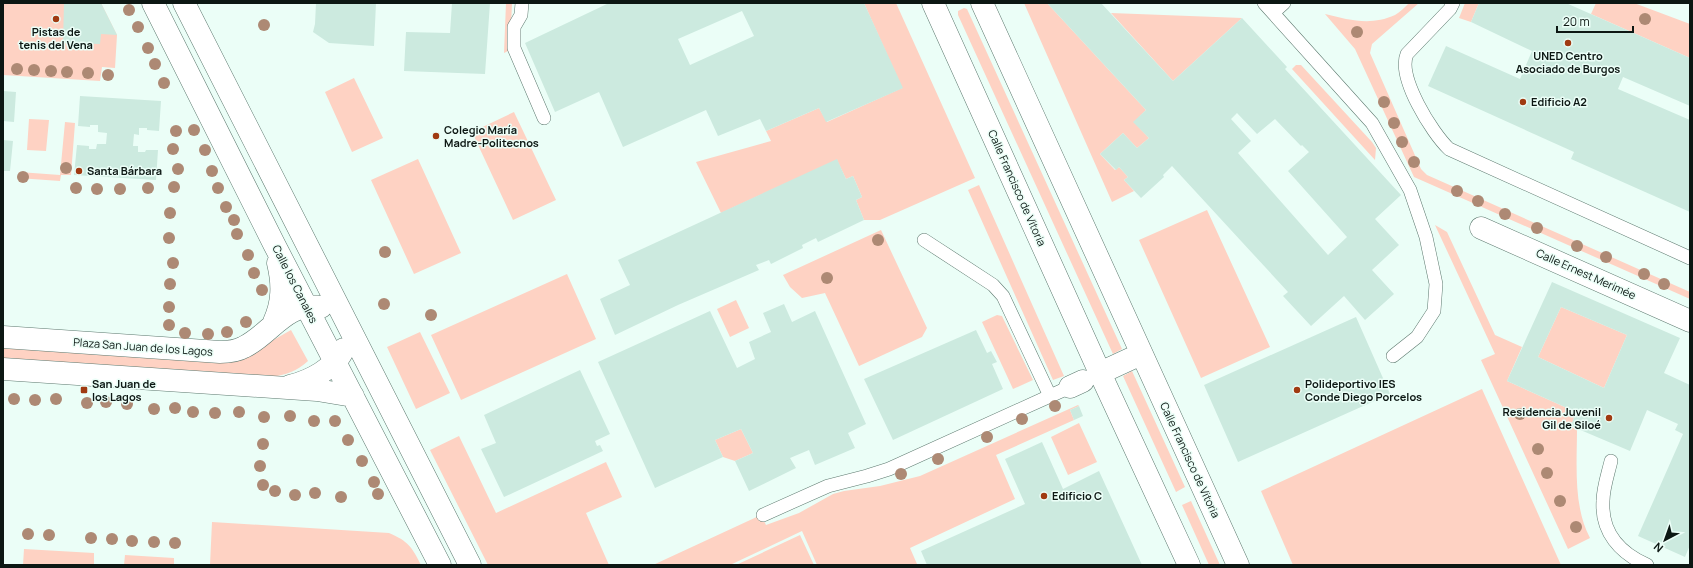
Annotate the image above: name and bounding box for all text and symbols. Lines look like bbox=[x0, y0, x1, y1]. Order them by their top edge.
scale bar bbox=[1557, 8, 1633, 34]
text: 20 m bbox=[1563, 13, 1590, 30]
marker: Pistas de tenis del Vena bbox=[51, 14, 61, 24]
place label: Pistas de tenis del Vena bbox=[19, 24, 93, 52]
marker: UNED Centro Asociado de Burgos bbox=[1563, 38, 1573, 48]
place label: UNED Centro Asociado de Burgos bbox=[1516, 48, 1620, 76]
place label: Edificio A2 bbox=[1531, 94, 1587, 109]
marker: Edificio A2 bbox=[1518, 97, 1528, 107]
place label: Colegio María Madre-Politecnos bbox=[444, 122, 539, 150]
street label: Calle Francisco de Vitoria bbox=[985, 127, 1050, 248]
marker: Colegio María Madre-Politecnos bbox=[431, 131, 441, 141]
place label: Santa Bárbara bbox=[87, 163, 162, 178]
marker: Santa Bárbara bbox=[74, 166, 84, 176]
street label: Calle los Canales bbox=[269, 242, 322, 326]
street label: Calle Ernest Merimée bbox=[1534, 245, 1639, 303]
street label: Plaza San Juan de los Lagos bbox=[73, 334, 214, 359]
place label: San Juan de los Lagos bbox=[92, 376, 156, 404]
place label: Polideportivo IES Conde Diego Porcelos bbox=[1305, 376, 1422, 404]
marker: San Juan de los Lagos bbox=[79, 385, 89, 395]
marker: Polideportivo IES Conde Diego Porcelos bbox=[1292, 385, 1302, 395]
street label: Calle Francisco de Vitoria bbox=[1157, 400, 1224, 520]
place label: Residencia Juvenil Gil de Siloé bbox=[1502, 404, 1601, 432]
marker: Residencia Juvenil Gil de Siloé bbox=[1604, 413, 1614, 423]
place label: Edificio C bbox=[1052, 488, 1102, 503]
marker: Edificio C bbox=[1039, 491, 1049, 501]
north arrow bbox=[1645, 520, 1685, 560]
text: N bbox=[1650, 540, 1666, 556]

